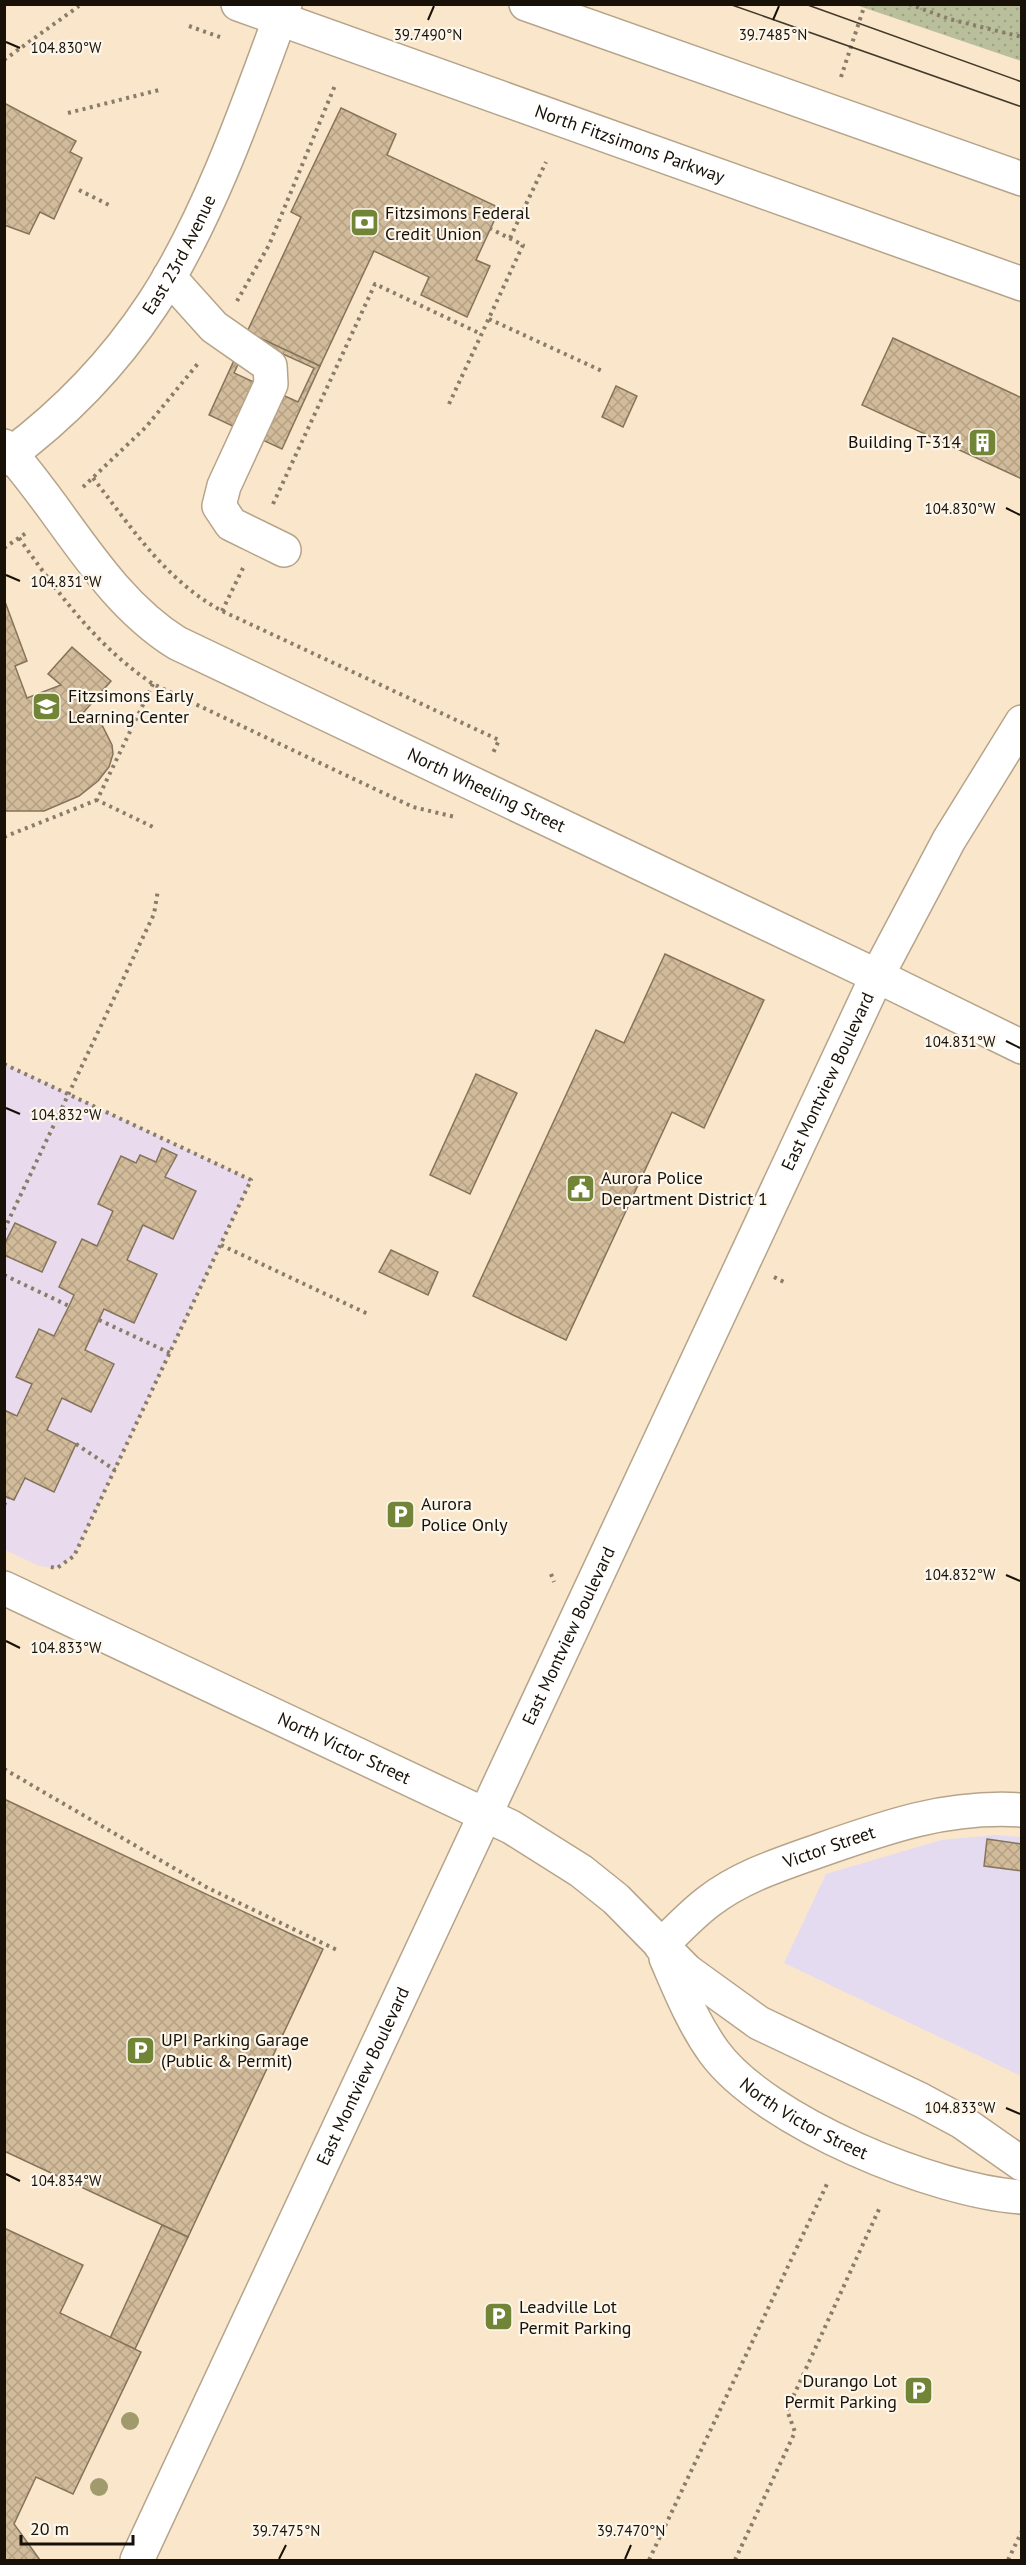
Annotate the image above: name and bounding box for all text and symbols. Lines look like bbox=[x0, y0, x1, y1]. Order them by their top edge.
text: 39.7490°N bbox=[394, 25, 462, 44]
text: 39.7485°N bbox=[739, 25, 807, 44]
text: 104.830°W bbox=[30, 38, 102, 57]
street label: North Fitzsimons Parkway bbox=[532, 99, 729, 188]
street label: East 23rd Avenue bbox=[137, 191, 220, 319]
place label: Fitzsimons Federal Credit Union bbox=[385, 201, 530, 245]
bank icon: Fitzsimons Federal Credit Union bbox=[348, 207, 380, 239]
building icon: Building T-314 bbox=[966, 426, 998, 458]
place label: Building T-314 bbox=[848, 430, 961, 453]
text: 104.830°W bbox=[924, 499, 996, 518]
text: 104.831°W bbox=[30, 572, 102, 591]
place label: Fitzsimons Early Learning Center bbox=[68, 684, 194, 728]
school or university icon: Fitzsimons Early Learning Center bbox=[31, 690, 63, 722]
street label: North Wheeling Street bbox=[404, 742, 569, 837]
street label: East Montview Boulevard bbox=[776, 988, 879, 1174]
text: 104.831°W bbox=[924, 1032, 996, 1051]
text: 104.832°W bbox=[30, 1105, 102, 1124]
place label: Aurora Police Department District 1 bbox=[601, 1166, 768, 1210]
public building icon: Aurora Police Department District 1 bbox=[564, 1172, 596, 1204]
place label: Aurora Police Only bbox=[421, 1492, 508, 1536]
parking icon: Aurora Police Only bbox=[384, 1498, 416, 1530]
street label: East Montview Boulevard bbox=[517, 1543, 620, 1729]
text: 104.832°W bbox=[924, 1565, 996, 1584]
text: 104.833°W bbox=[30, 1638, 102, 1657]
street label: North Victor Street bbox=[274, 1707, 415, 1789]
street label: Victor Street bbox=[779, 1820, 878, 1874]
street label: East Montview Boulevard bbox=[311, 1983, 414, 2169]
place label: UPI Parking Garage (Public & Permit) bbox=[161, 2028, 309, 2072]
parking icon: UPI Parking Garage (Public & Permit) bbox=[124, 2034, 156, 2066]
street label: North Victor Street bbox=[735, 2072, 871, 2164]
text: 104.833°W bbox=[924, 2098, 996, 2117]
text: 104.834°W bbox=[30, 2171, 102, 2190]
place label: Leadville Lot Permit Parking bbox=[519, 2295, 631, 2339]
parking icon: Leadville Lot Permit Parking bbox=[482, 2301, 514, 2333]
place label: Durango Lot Permit Parking bbox=[785, 2369, 897, 2413]
parking icon: Durango Lot Permit Parking bbox=[902, 2375, 934, 2407]
scale bar bbox=[21, 2508, 134, 2546]
text: 20 m bbox=[30, 2517, 69, 2540]
text: 39.7475°N bbox=[252, 2521, 320, 2540]
text: 39.7470°N bbox=[597, 2521, 665, 2540]

